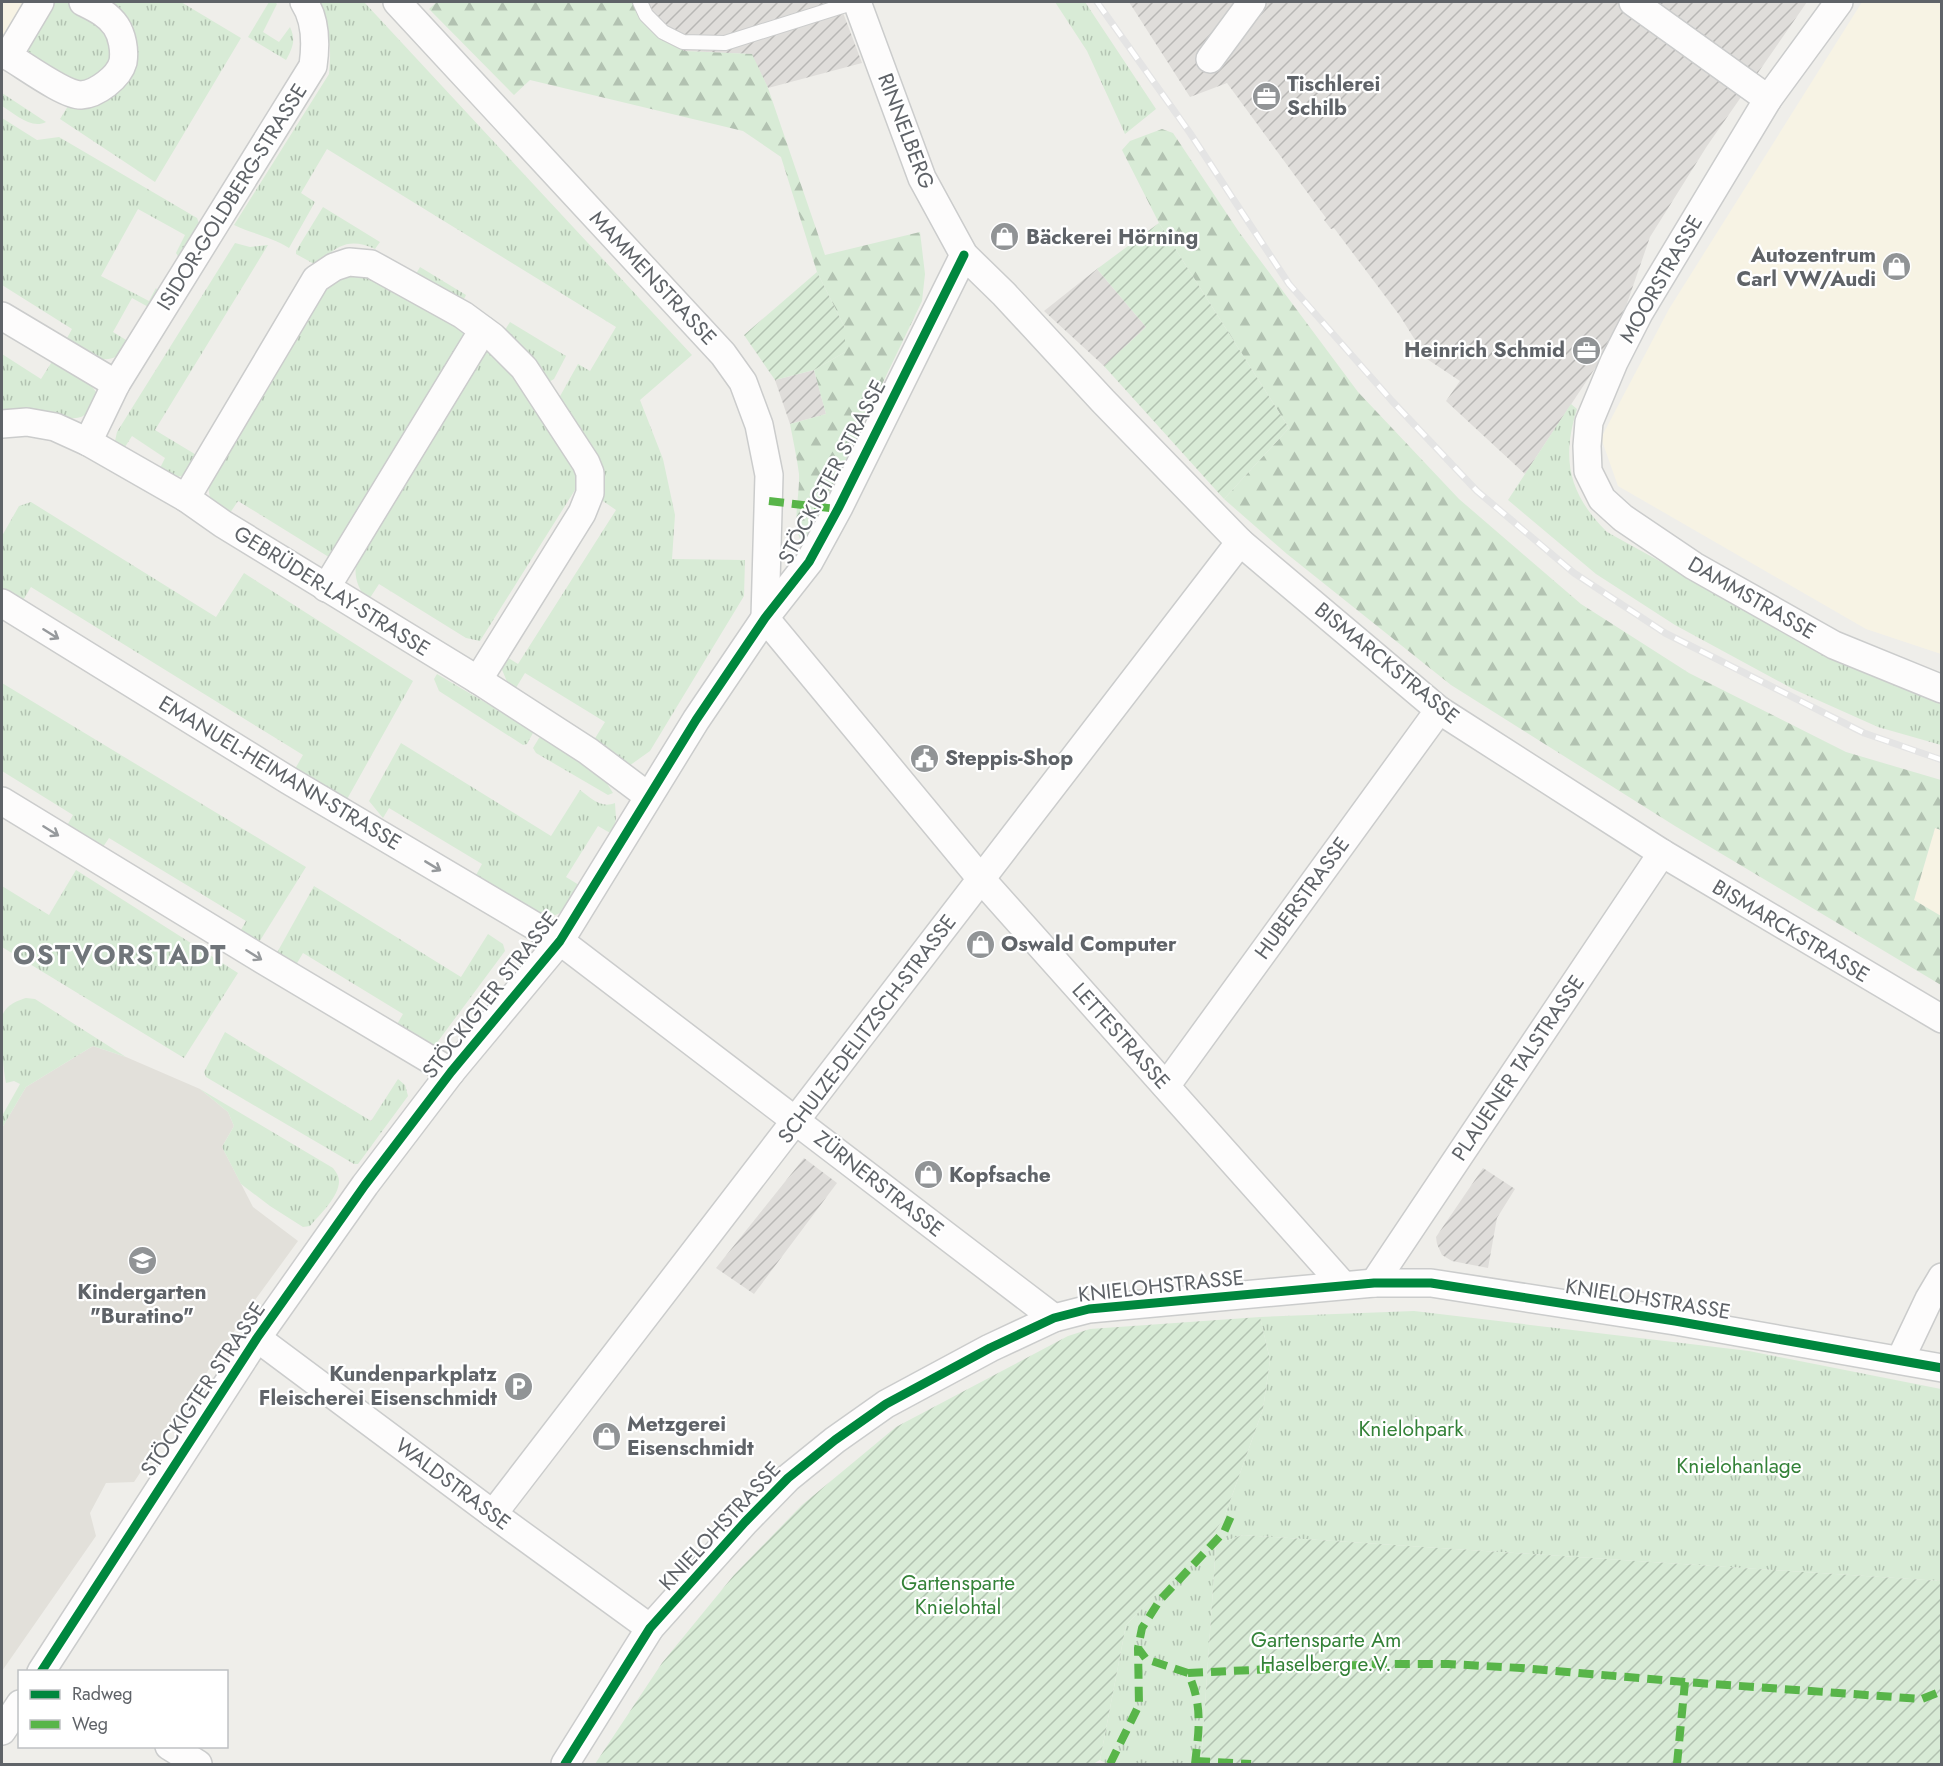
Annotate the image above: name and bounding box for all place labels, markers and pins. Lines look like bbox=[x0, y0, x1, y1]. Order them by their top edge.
place label: Tischlerei Schilb bbox=[1287, 69, 1380, 123]
office icon: Tischlerei Schilb bbox=[1250, 80, 1282, 112]
shop icon: Bäckerei Hörning bbox=[989, 221, 1021, 253]
place label: Bäckerei Hörning bbox=[1026, 222, 1198, 252]
place label: Autozentrum Carl VW/Audi bbox=[1737, 240, 1876, 294]
shop icon: Autozentrum Carl VW/Audi bbox=[1881, 251, 1913, 283]
office icon: Heinrich Schmid bbox=[1570, 334, 1602, 366]
place label: Heinrich Schmid bbox=[1404, 335, 1565, 365]
public building icon: Steppis-Shop bbox=[908, 742, 940, 774]
place label: Steppis-Shop bbox=[945, 743, 1073, 773]
shop icon: Oswald Computer bbox=[964, 928, 996, 960]
place label: Oswald Computer bbox=[1001, 929, 1177, 959]
shop icon: Kopfsache bbox=[912, 1159, 944, 1191]
place label: Kopfsache bbox=[949, 1160, 1051, 1190]
school or university icon: Kindergarten "Buratino" bbox=[126, 1245, 158, 1277]
place label: Kindergarten "Buratino" bbox=[77, 1277, 207, 1331]
place label: Kundenparkplatz Fleischerei Eisenschmidt bbox=[259, 1359, 497, 1413]
parking icon: Kundenparkplatz Fleischerei Eisenschmidt bbox=[502, 1370, 534, 1402]
place label: Metzgerei Eisenschmidt bbox=[627, 1409, 754, 1463]
shop icon: Metzgerei Eisenschmidt bbox=[590, 1420, 622, 1452]

